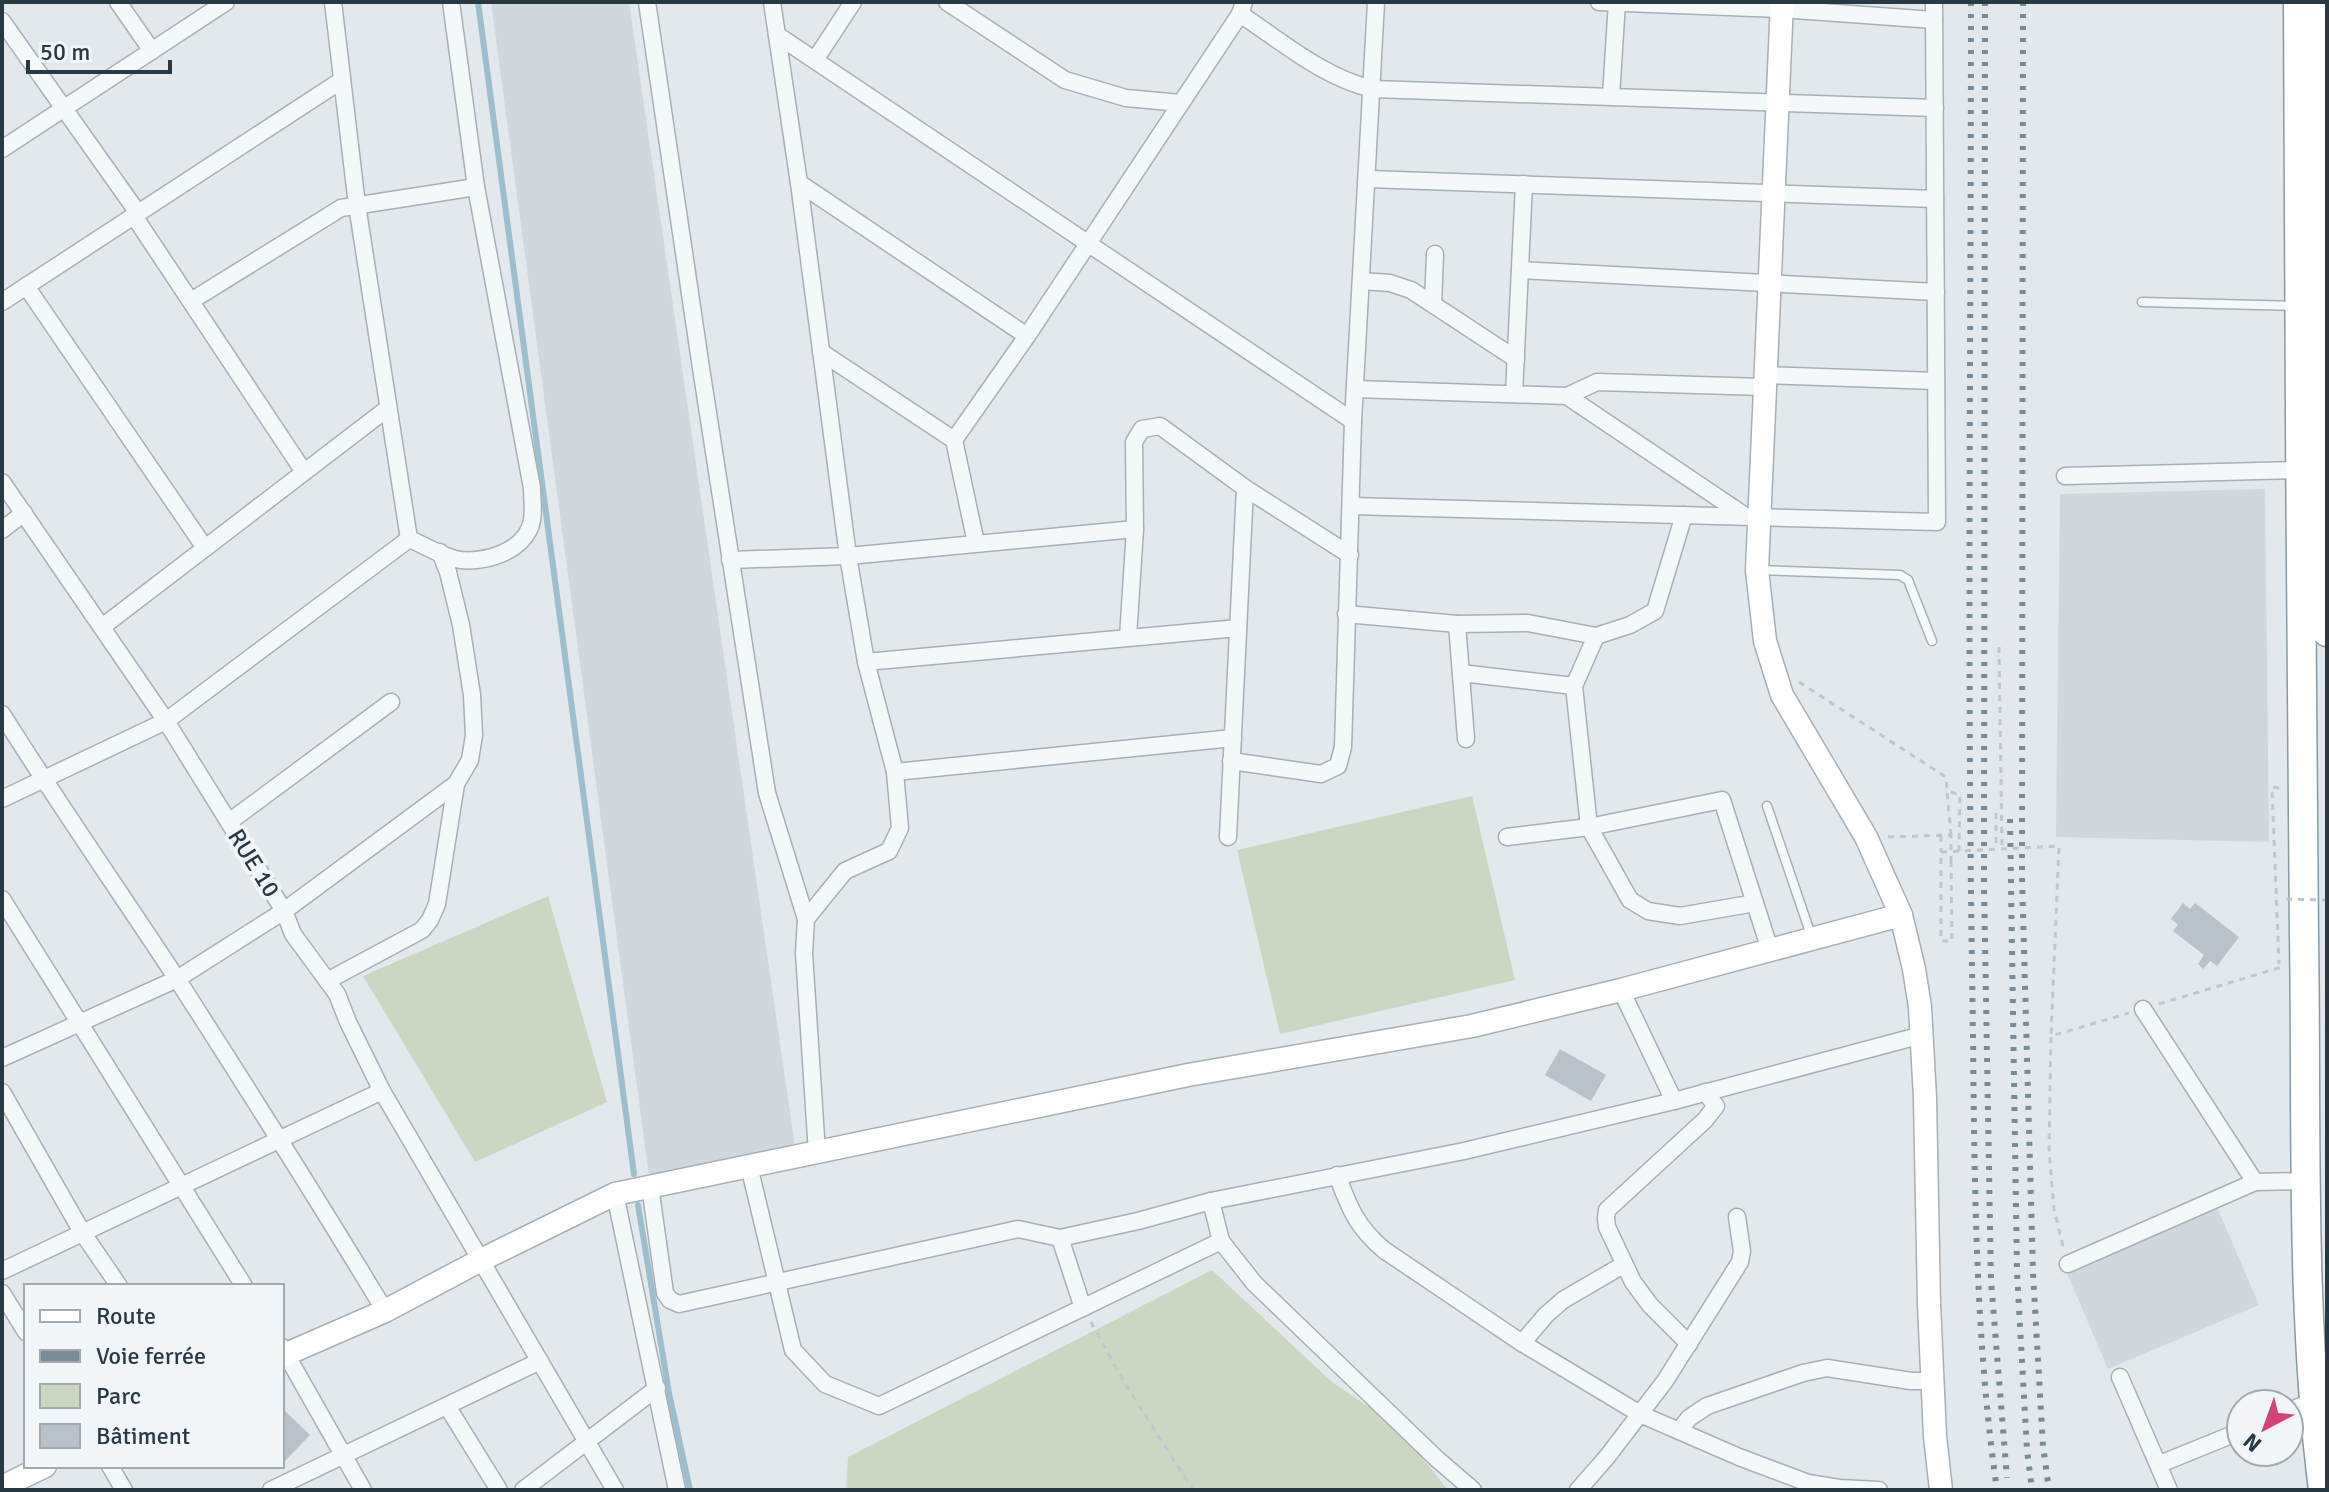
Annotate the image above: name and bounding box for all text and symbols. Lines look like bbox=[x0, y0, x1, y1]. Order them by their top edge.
scale bar bbox=[28, 24, 170, 74]
text: 50 m bbox=[40, 37, 90, 67]
street label: RUE 10 bbox=[221, 823, 287, 903]
legend bbox=[24, 1284, 284, 1468]
text: Route bbox=[96, 1301, 156, 1331]
text: Voie ferrée bbox=[96, 1341, 206, 1371]
text: Parc bbox=[96, 1381, 141, 1411]
north arrow bbox=[2225, 1388, 2305, 1468]
text: Bâtiment bbox=[96, 1421, 190, 1451]
text: N bbox=[2238, 1428, 2267, 1458]

